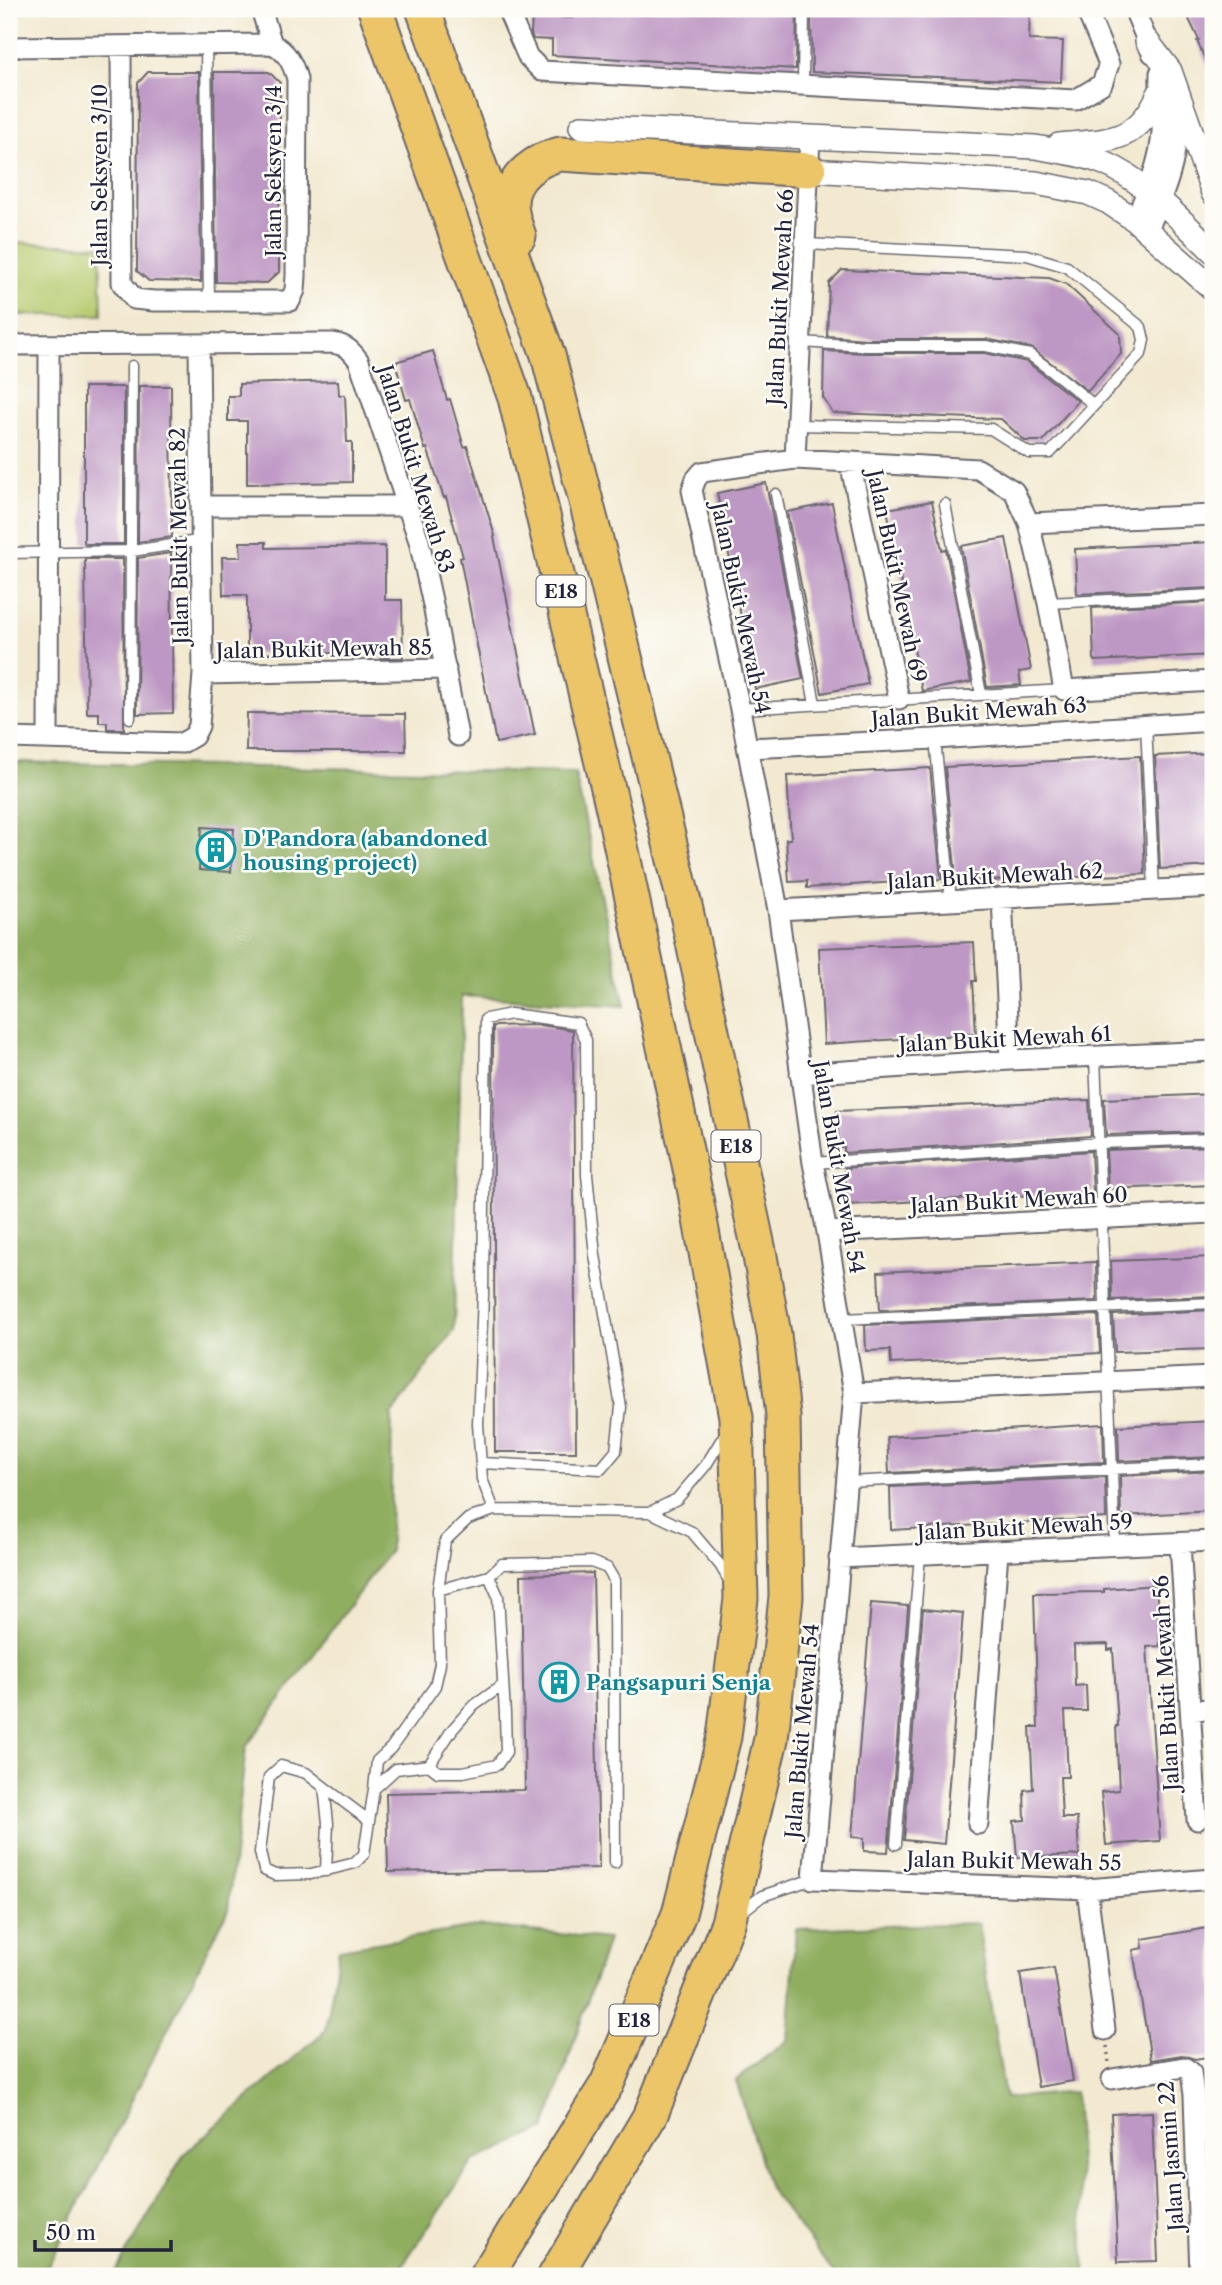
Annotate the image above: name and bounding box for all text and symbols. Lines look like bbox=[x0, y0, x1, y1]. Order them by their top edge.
street label: Jalan Seksyen 3/10 bbox=[87, 84, 112, 269]
street label: Jalan Seksyen 3/4 bbox=[261, 85, 286, 260]
street label: Jalan Bukit Mewah 66 bbox=[762, 188, 798, 409]
street label: Jalan Bukit Mewah 83 bbox=[372, 359, 460, 576]
street label: Jalan Bukit Mewah 82 bbox=[165, 427, 193, 648]
street label: Jalan Bukit Mewah 69 bbox=[862, 464, 932, 685]
street label: Jalan Bukit Mewah 54 bbox=[706, 497, 776, 716]
road number: E18 bbox=[536, 576, 586, 606]
street label: Jalan Bukit Mewah 85 bbox=[213, 635, 432, 663]
street label: Jalan Bukit Mewah 63 bbox=[867, 692, 1088, 732]
place label: D'Pandora (abandoned housing project) bbox=[243, 826, 488, 875]
building icon: D'Pandora (abandoned housing project) bbox=[195, 829, 237, 871]
street label: Jalan Bukit Mewah 62 bbox=[883, 858, 1104, 894]
street label: Jalan Bukit Mewah 61 bbox=[895, 1021, 1112, 1057]
street label: Jalan Bukit Mewah 54 bbox=[807, 1056, 870, 1275]
road number: E18 bbox=[712, 1130, 760, 1162]
street label: Jalan Bukit Mewah 60 bbox=[907, 1182, 1128, 1218]
street label: Jalan Bukit Mewah 59 bbox=[914, 1509, 1133, 1545]
street label: Jalan Bukit Mewah 56 bbox=[1148, 1575, 1184, 1794]
street label: Jalan Bukit Mewah 54 bbox=[780, 1622, 824, 1843]
building icon: Pangsapuri Senja bbox=[538, 1661, 580, 1703]
place label: Pangsapuri Senja bbox=[586, 1670, 772, 1695]
street label: Jalan Bukit Mewah 55 bbox=[903, 1847, 1122, 1875]
road number: E18 bbox=[610, 2004, 658, 2036]
street label: Jalan Jasmin 22 bbox=[1153, 2080, 1189, 2235]
scale bar bbox=[35, 2208, 172, 2252]
text: 50 m bbox=[46, 2220, 96, 2245]

